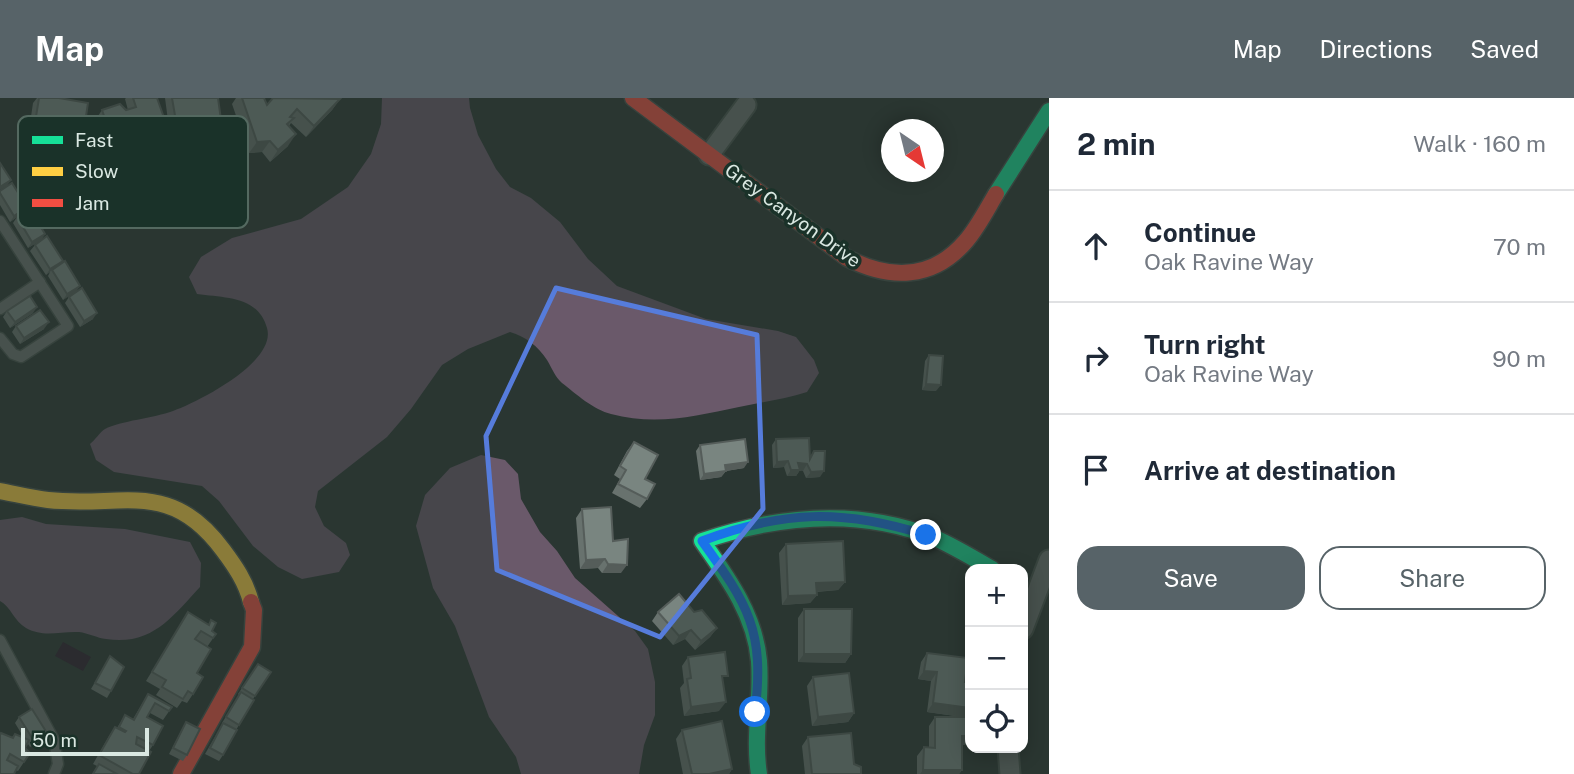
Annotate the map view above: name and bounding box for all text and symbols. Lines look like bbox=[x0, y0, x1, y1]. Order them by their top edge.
text: Map bbox=[35, 30, 104, 68]
text: Map bbox=[1233, 35, 1282, 63]
text: Directions bbox=[1320, 35, 1432, 63]
text: Saved bbox=[1470, 35, 1539, 63]
legend bbox=[18, 116, 248, 228]
north arrow bbox=[881, 119, 944, 182]
text: 2 min bbox=[1077, 126, 1156, 162]
text: Fast bbox=[75, 129, 113, 151]
text: Walk · 160 m bbox=[1413, 130, 1546, 157]
street label: Grey Canyon Drive bbox=[721, 158, 865, 272]
text: Slow bbox=[75, 160, 119, 182]
text: Jam bbox=[75, 192, 109, 214]
text: Continue bbox=[1144, 217, 1256, 248]
icon: ahead bbox=[1077, 227, 1115, 265]
text: 70 m bbox=[1493, 233, 1546, 260]
text: Oak Ravine Way bbox=[1144, 248, 1314, 275]
text: Turn right bbox=[1144, 329, 1266, 360]
icon: right bbox=[1077, 339, 1115, 377]
text: 90 m bbox=[1492, 345, 1546, 372]
text: Oak Ravine Way bbox=[1144, 360, 1314, 387]
icon: arrive bbox=[1077, 451, 1115, 489]
text: Arrive at destination bbox=[1144, 455, 1396, 486]
route end bbox=[910, 519, 941, 550]
button: Save bbox=[1077, 546, 1305, 610]
button: Share bbox=[1319, 546, 1546, 610]
map controls bbox=[965, 564, 1028, 753]
button: + bbox=[965, 564, 1028, 627]
button: − bbox=[965, 627, 1028, 690]
button: locate bbox=[965, 690, 1028, 753]
route start bbox=[739, 696, 770, 727]
scale bar bbox=[21, 725, 149, 757]
text: 50 m bbox=[32, 729, 77, 751]

